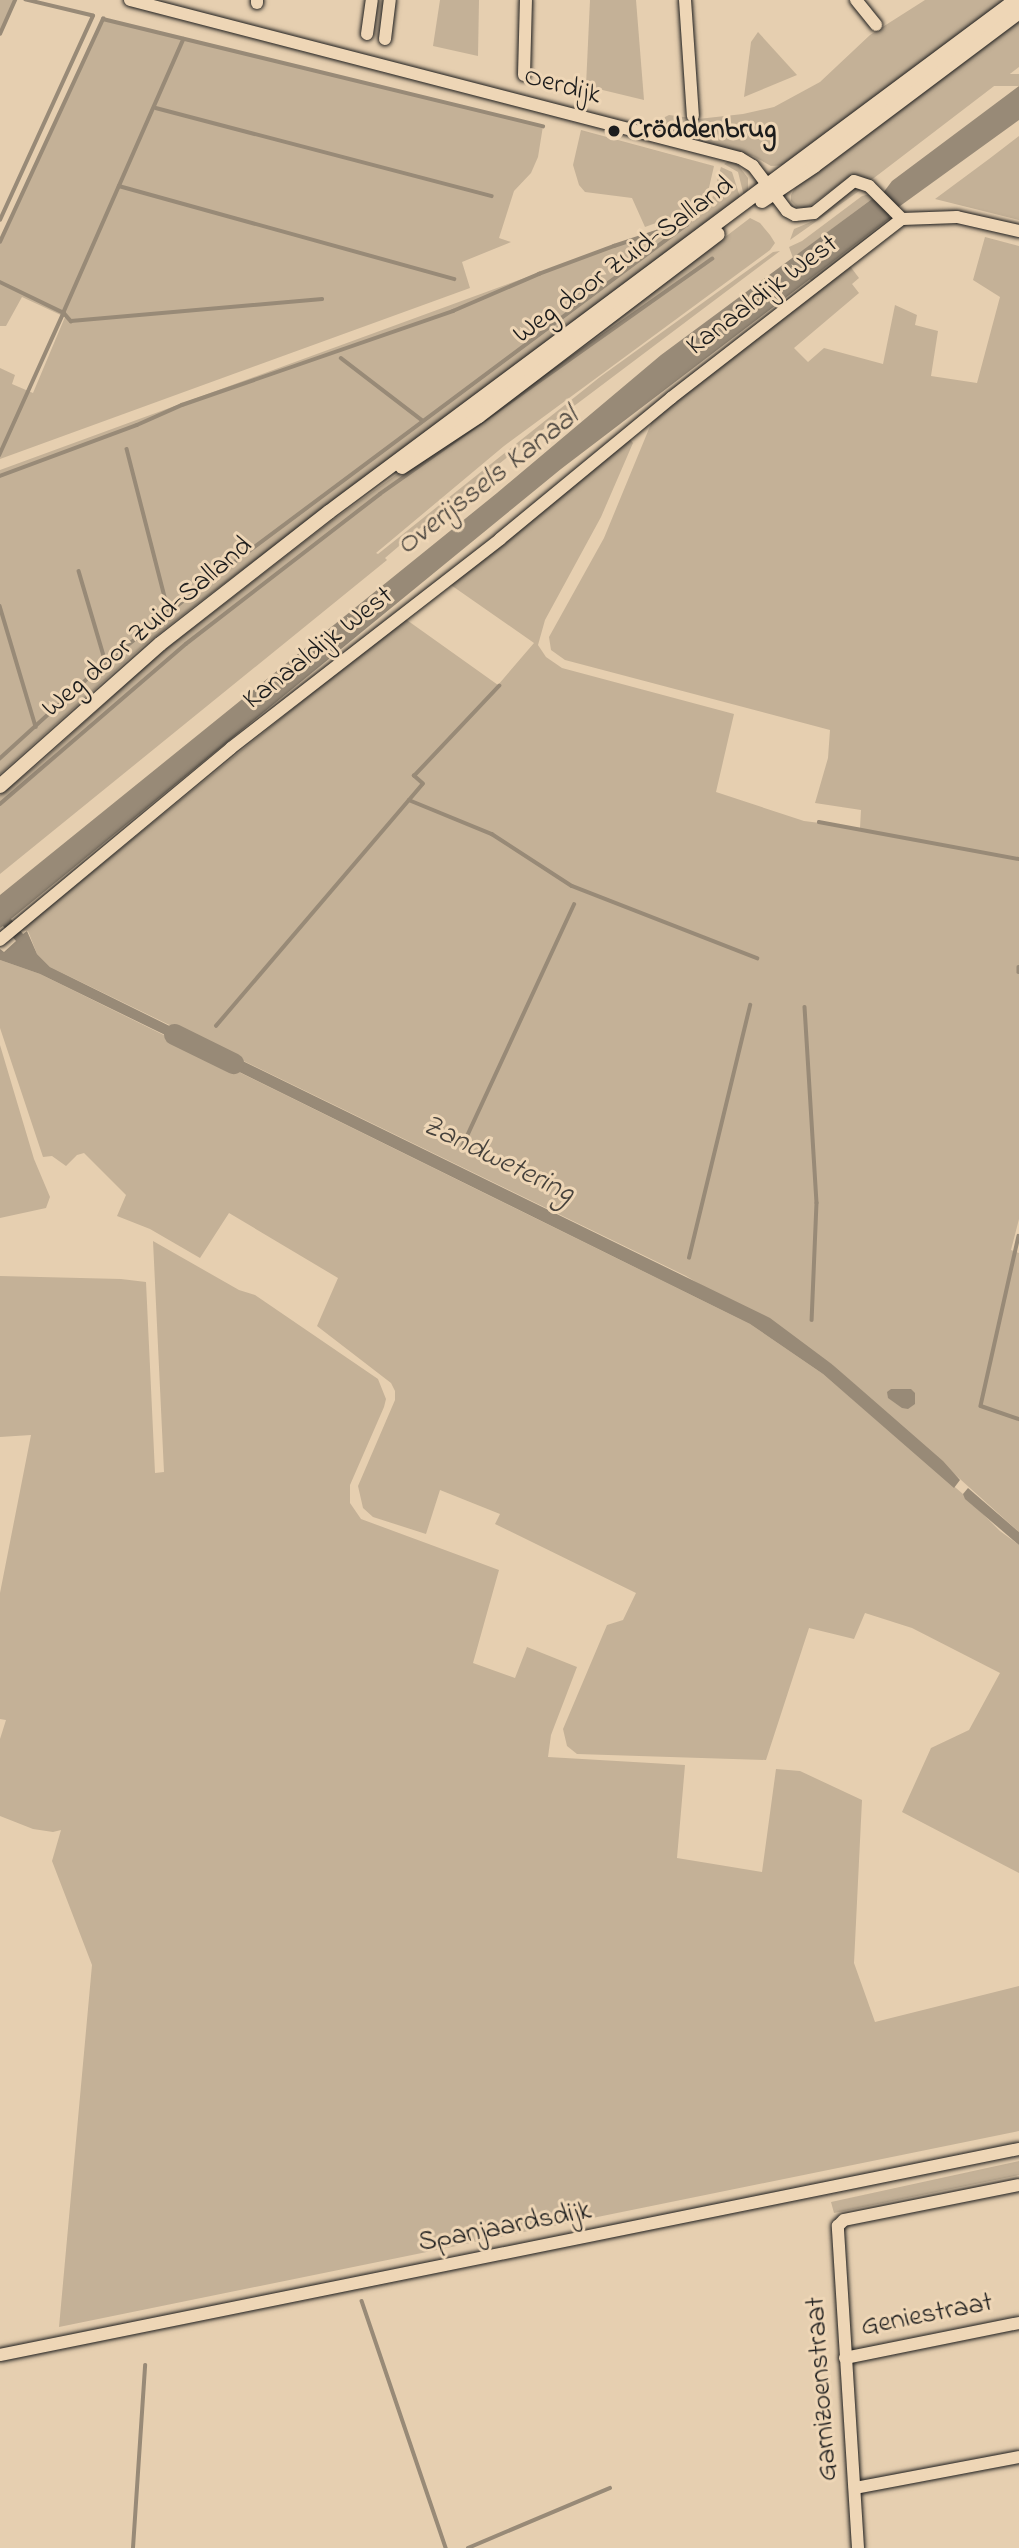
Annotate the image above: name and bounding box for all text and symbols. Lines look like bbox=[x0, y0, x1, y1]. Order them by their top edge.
street label: Oerdijk bbox=[520, 61, 604, 113]
place label: Cröddenbrug bbox=[628, 114, 776, 148]
marker: Cröddenbrug bbox=[606, 123, 622, 139]
street label: Weg door Zuid-Salland bbox=[507, 170, 741, 352]
street label: Kanaaldijk West bbox=[681, 228, 845, 364]
water label: Overijssels Kanaal bbox=[390, 400, 586, 564]
street label: Weg door Zuid-Salland bbox=[36, 530, 260, 726]
street label: Kanaaldijk West bbox=[237, 580, 401, 718]
water label: Zandwetering bbox=[416, 1108, 580, 1212]
street label: Spanjaardsdijk bbox=[416, 2195, 594, 2261]
street label: Geniestraat bbox=[858, 2287, 996, 2345]
street label: Garnizoenstraat bbox=[800, 2296, 846, 2482]

